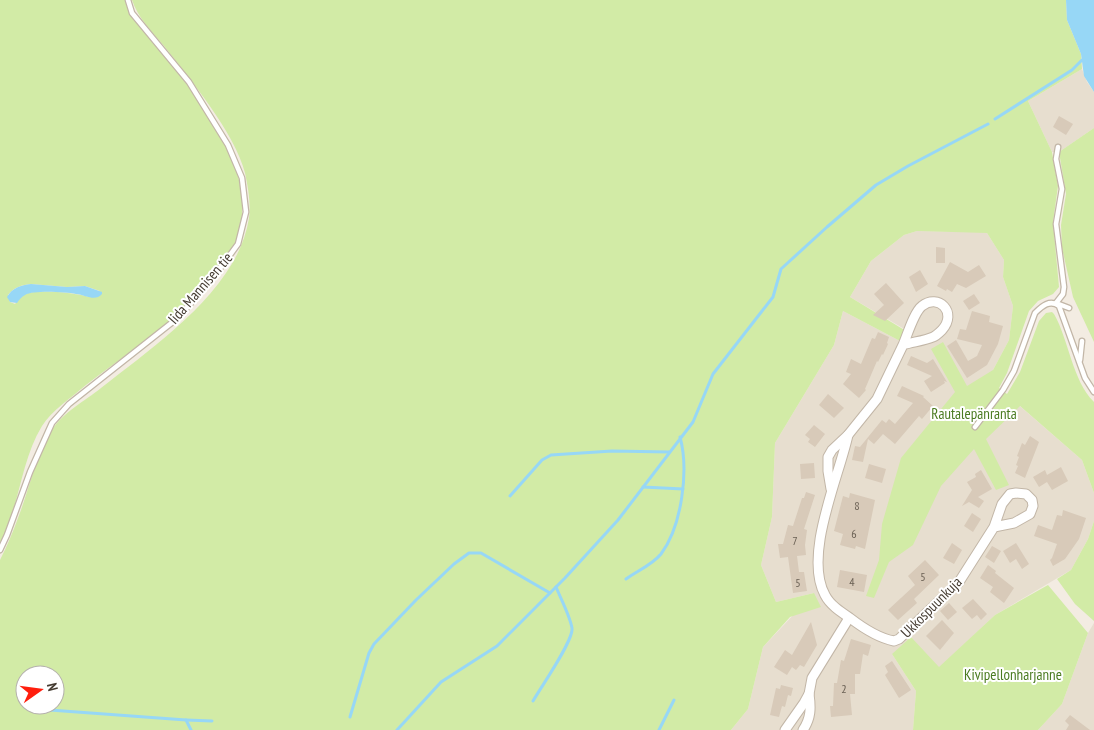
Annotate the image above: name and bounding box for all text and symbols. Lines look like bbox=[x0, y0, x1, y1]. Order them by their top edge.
street label: Iida Mannisen tie bbox=[164, 248, 236, 328]
park label: Rautalepänranta bbox=[931, 404, 1017, 423]
house number: 8 bbox=[854, 498, 860, 513]
house number: 6 bbox=[851, 526, 857, 541]
house number: 7 bbox=[792, 533, 798, 548]
house number: 5 bbox=[920, 569, 926, 584]
street label: Ukkospuunkuja bbox=[897, 573, 965, 641]
house number: 4 bbox=[849, 574, 855, 589]
house number: 5 bbox=[795, 575, 801, 590]
north arrow bbox=[15, 665, 65, 715]
park label: Kivipellonharjanne bbox=[964, 665, 1062, 684]
text: N bbox=[43, 681, 62, 693]
house number: 2 bbox=[841, 681, 847, 696]

